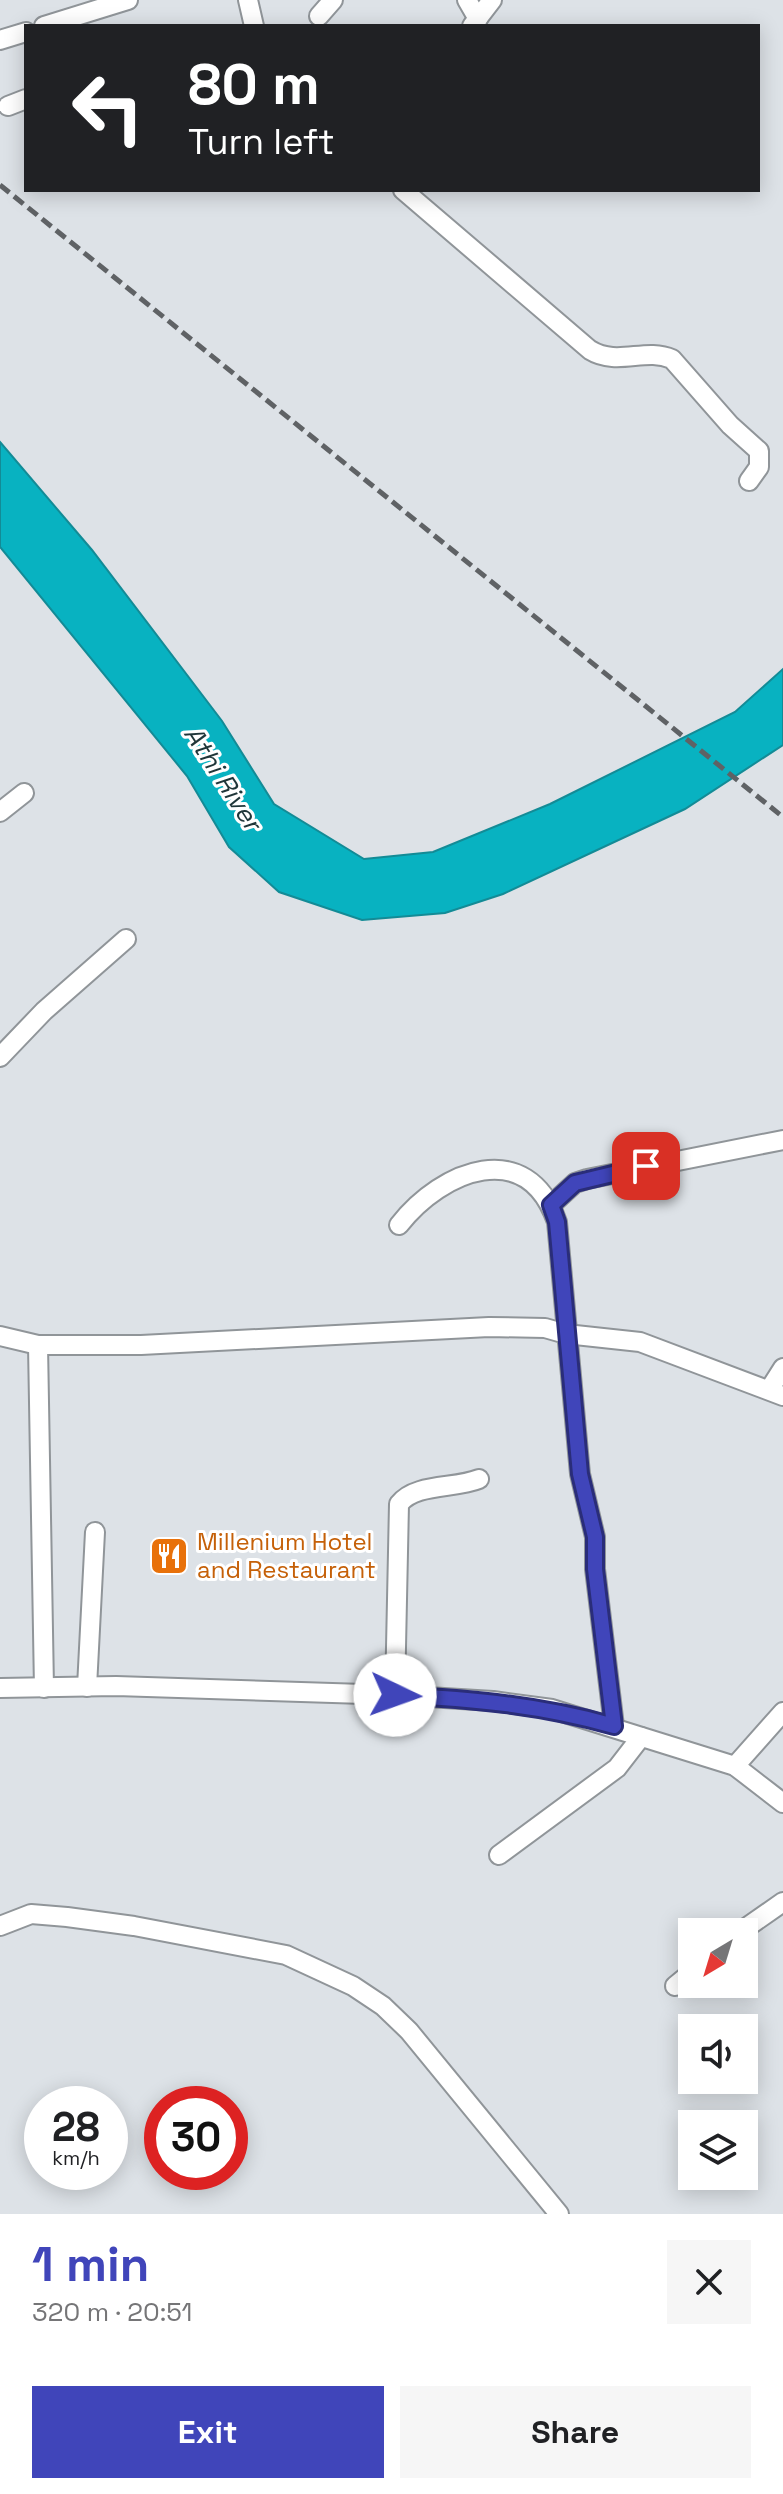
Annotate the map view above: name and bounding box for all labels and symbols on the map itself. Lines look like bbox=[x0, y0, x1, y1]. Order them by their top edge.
water label: Athi River bbox=[177, 719, 271, 840]
pin bbox=[612, 1132, 680, 1200]
place label: Millenium Hotel and Restaurant bbox=[197, 1526, 376, 1585]
restaurant icon: Millenium Hotel and Restaurant bbox=[148, 1535, 190, 1577]
position arrow bbox=[353, 1653, 437, 1737]
north arrow bbox=[678, 1918, 758, 1998]
speed limit sign: 30 bbox=[144, 2086, 248, 2190]

